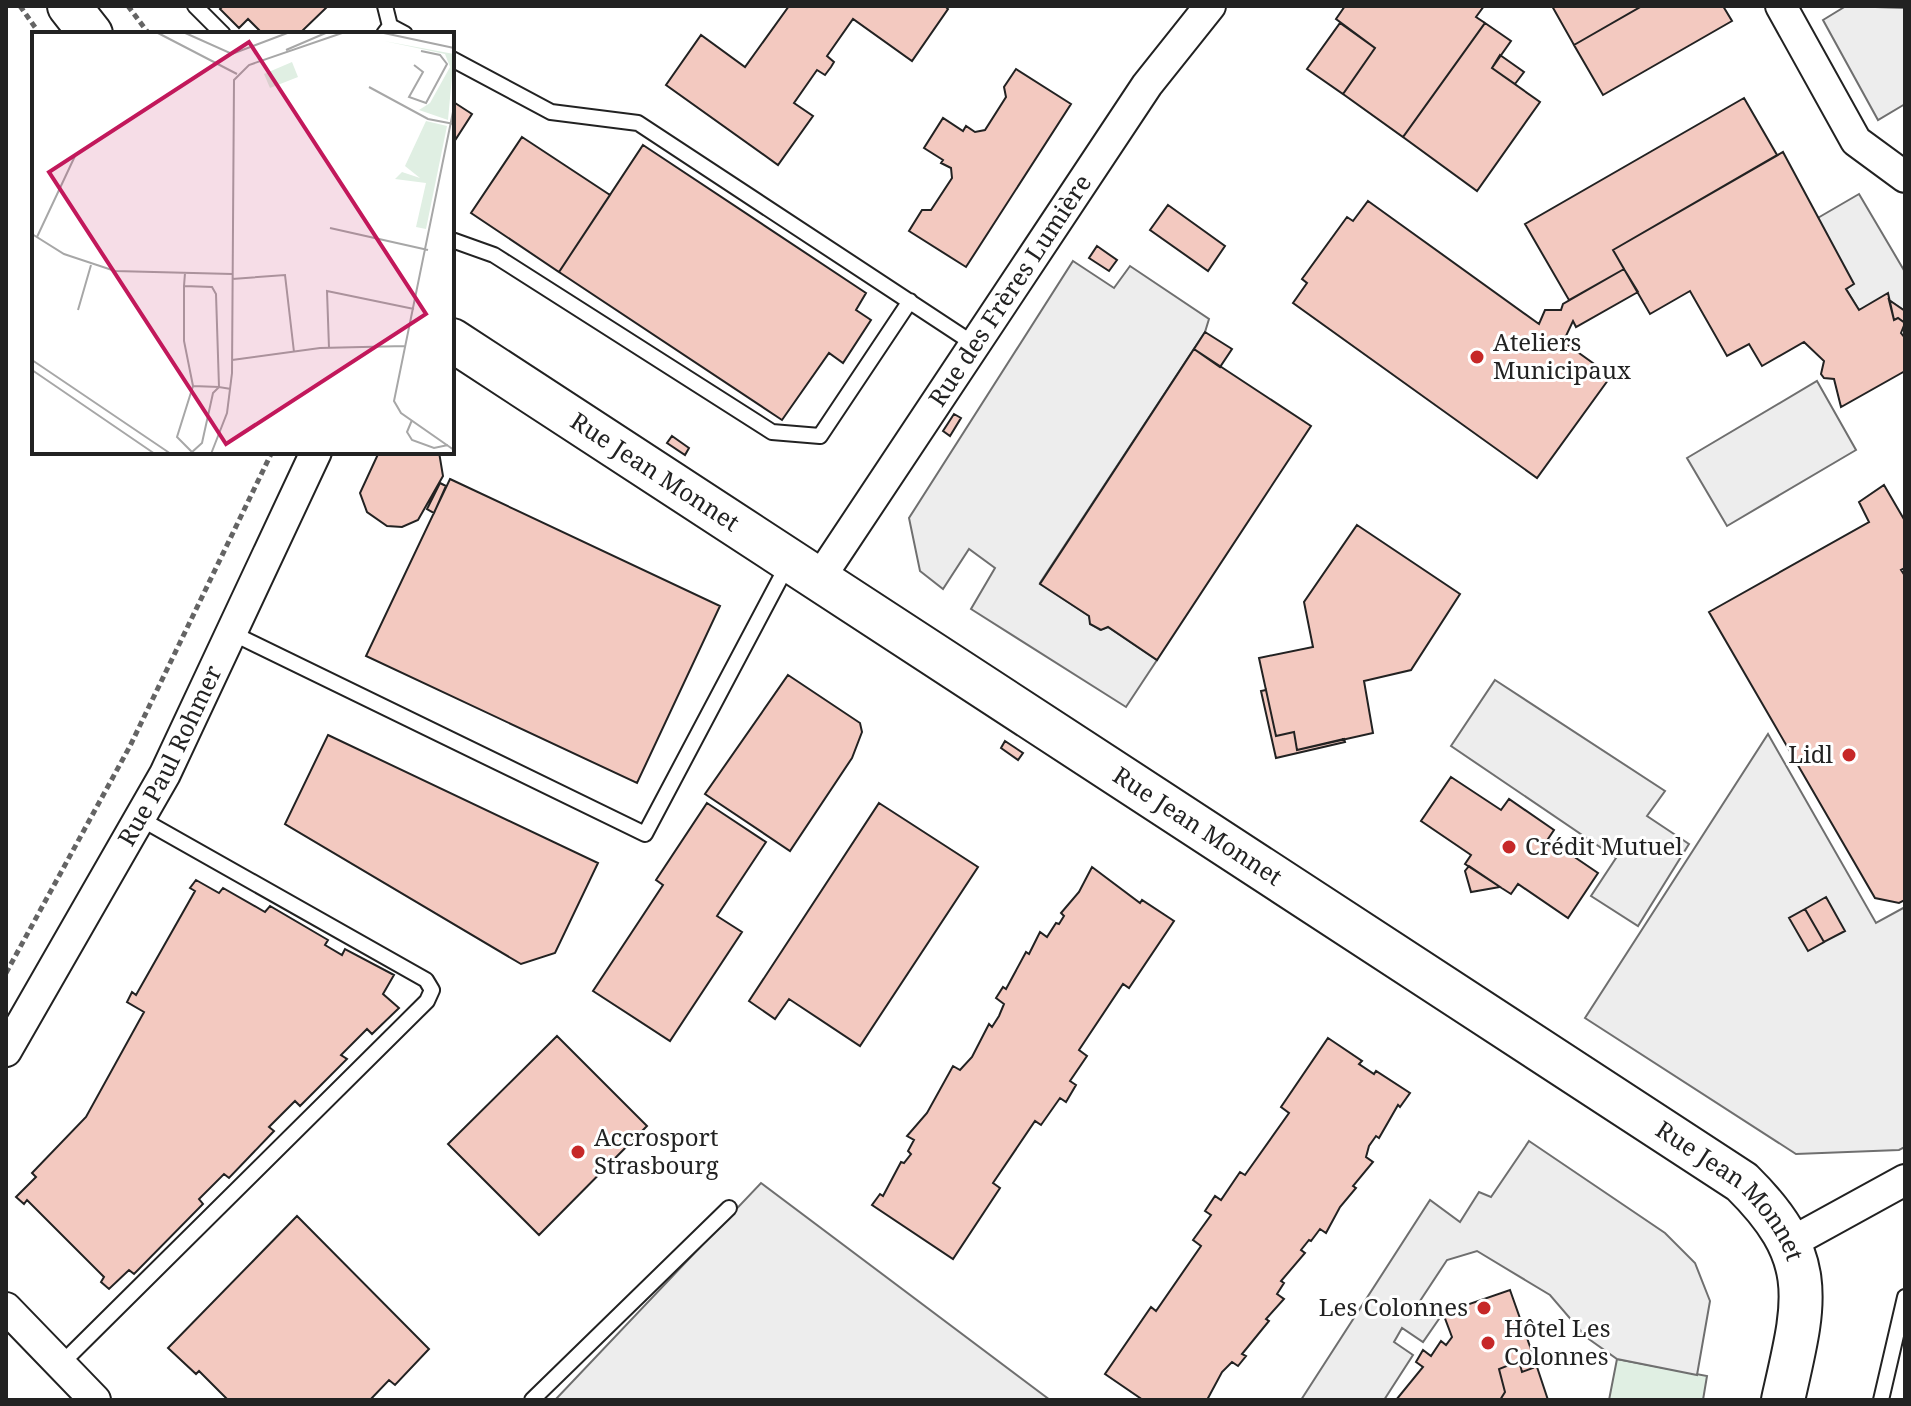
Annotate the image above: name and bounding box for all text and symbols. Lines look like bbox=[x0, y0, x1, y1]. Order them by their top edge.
inset map bbox=[32, 32, 454, 454]
street label: Rue des Frères Lumière bbox=[920, 168, 1098, 412]
place label: Ateliers Municipaux bbox=[1493, 325, 1631, 386]
marker: Ateliers Municipaux bbox=[1468, 348, 1486, 366]
street label: Rue Jean Monnet bbox=[565, 404, 746, 538]
street label: Rue Paul Rohmer bbox=[109, 660, 229, 852]
place label: Lidl bbox=[1788, 737, 1834, 770]
marker: Lidl bbox=[1840, 746, 1858, 764]
street label: Rue Jean Monnet bbox=[1107, 758, 1289, 892]
place label: Crédit Mutuel bbox=[1525, 829, 1683, 862]
marker: Crédit Mutuel bbox=[1500, 838, 1518, 856]
street label: Rue Jean Monnet bbox=[1650, 1112, 1812, 1265]
place label: Accrosport Strasbourg bbox=[594, 1120, 719, 1181]
marker: Accrosport Strasbourg bbox=[569, 1143, 587, 1161]
place label: Les Colonnes bbox=[1319, 1290, 1468, 1323]
marker: Les Colonnes bbox=[1475, 1299, 1493, 1317]
place label: Hôtel Les Colonnes bbox=[1504, 1311, 1610, 1372]
marker: Hôtel Les Colonnes bbox=[1479, 1334, 1497, 1352]

